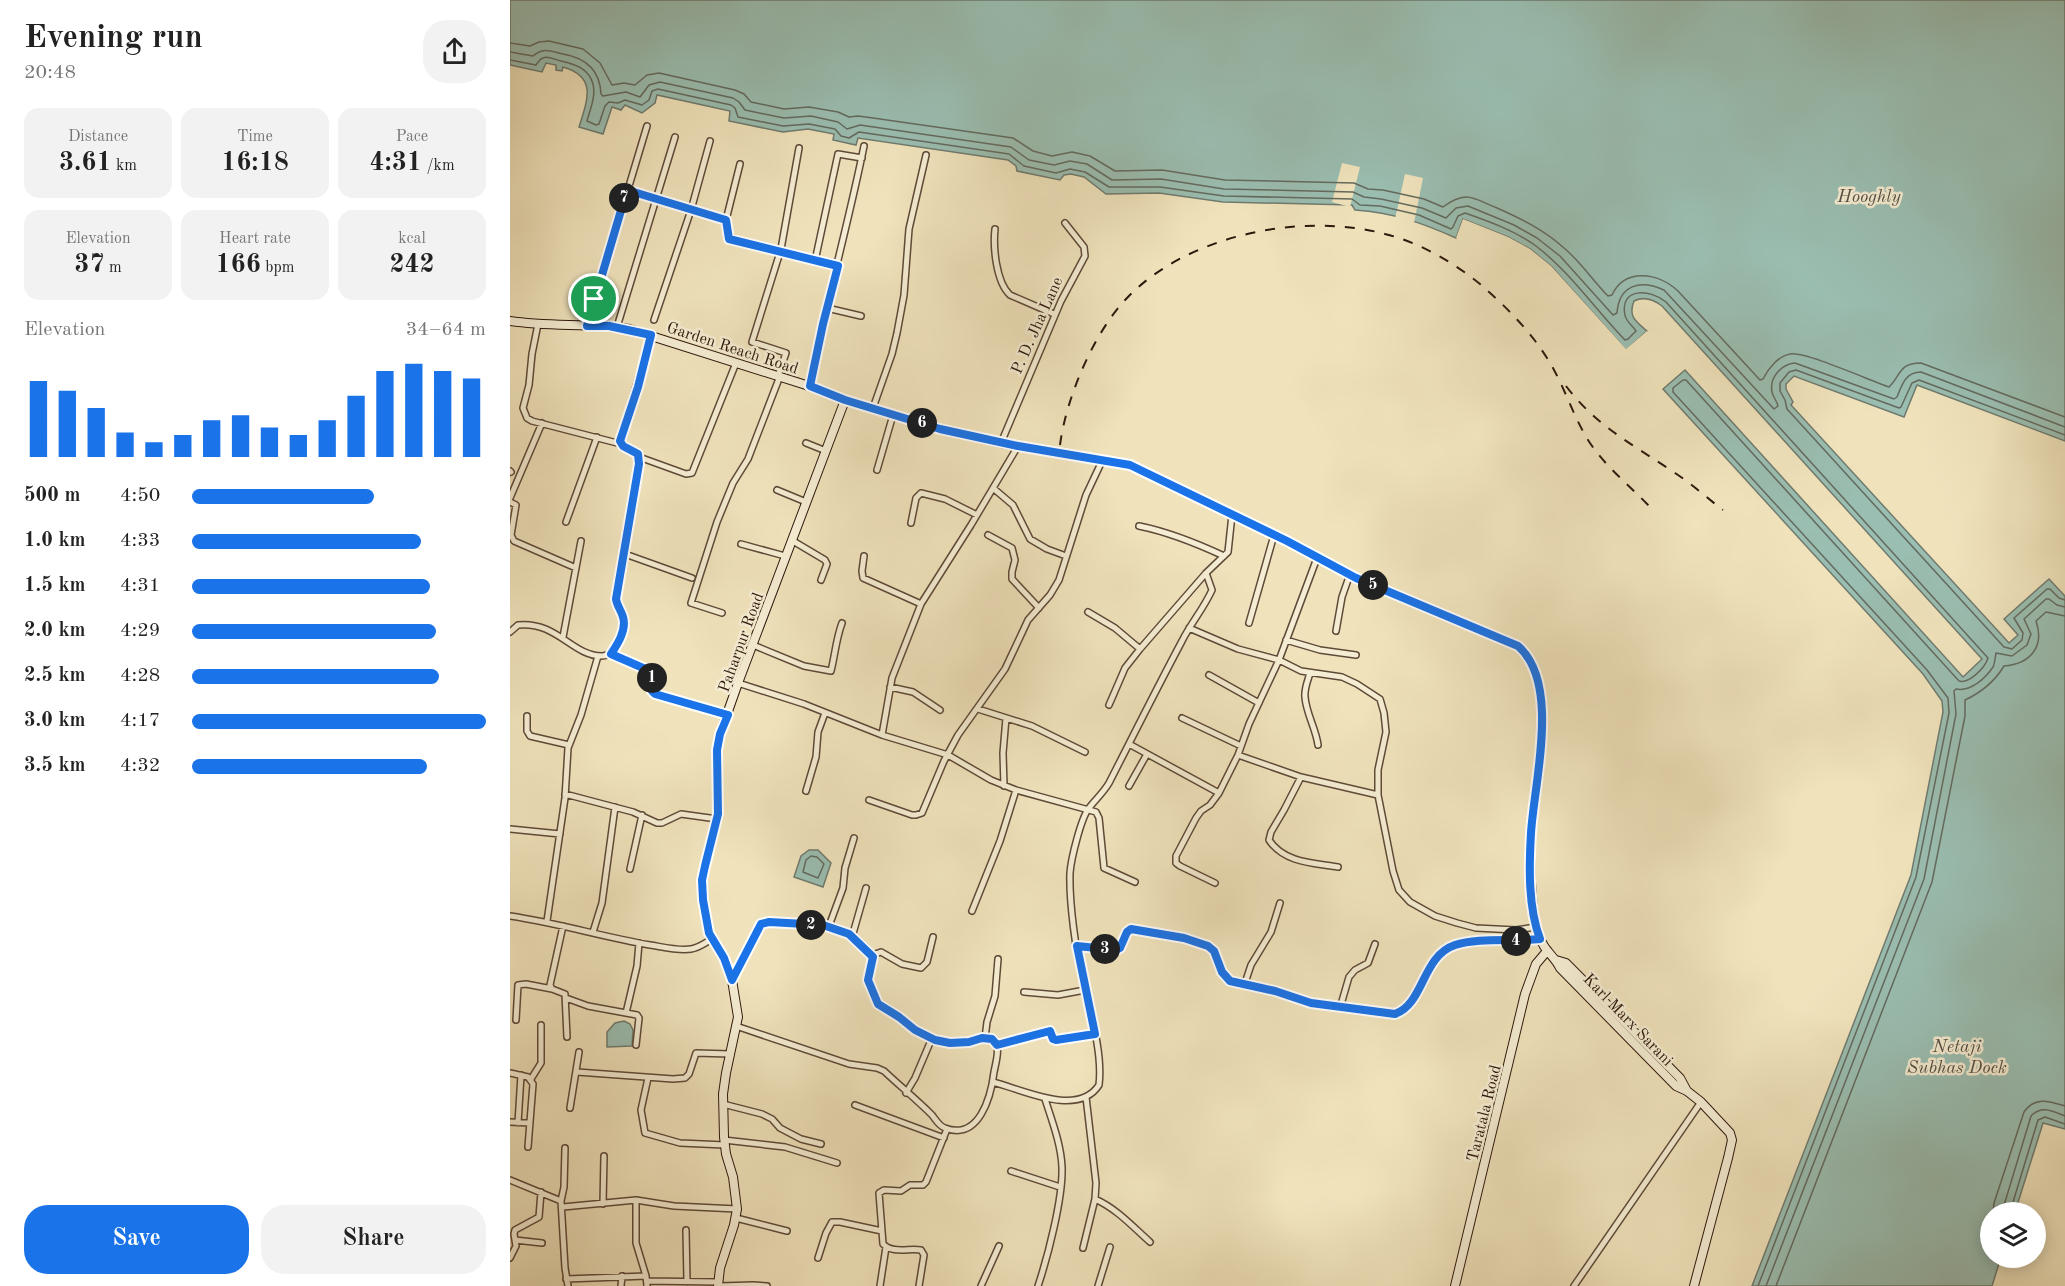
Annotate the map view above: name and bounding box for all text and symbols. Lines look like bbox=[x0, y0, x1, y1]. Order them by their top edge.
button: share bbox=[423, 20, 486, 83]
text: Evening run bbox=[24, 22, 203, 55]
text: 20:48 bbox=[24, 63, 76, 83]
text: Distance bbox=[68, 129, 128, 145]
text: Time bbox=[237, 129, 273, 145]
text: Pace bbox=[396, 129, 428, 145]
text: 3.61 bbox=[59, 150, 112, 176]
text: 16:18 bbox=[221, 150, 289, 176]
text: 4:31 bbox=[369, 150, 422, 176]
text: km bbox=[112, 158, 137, 174]
text: /km bbox=[422, 158, 455, 174]
pin: 7 bbox=[609, 183, 639, 213]
water label: Hooghly bbox=[1836, 188, 1901, 206]
text: 7 bbox=[619, 190, 629, 206]
text: Elevation bbox=[65, 231, 131, 247]
text: Heart rate bbox=[219, 231, 291, 247]
text: kcal bbox=[398, 231, 426, 247]
text: 37 bbox=[74, 252, 104, 278]
text: 166 bbox=[216, 252, 261, 278]
text: 242 bbox=[389, 252, 435, 278]
text: m bbox=[104, 260, 122, 276]
text: bpm bbox=[261, 260, 294, 276]
pin bbox=[568, 273, 619, 324]
street label: P. D. Jha Lane bbox=[1009, 275, 1066, 377]
icon: arrive bbox=[577, 282, 610, 315]
text: Elevation bbox=[24, 320, 105, 340]
text: 34–64 m bbox=[406, 320, 486, 340]
street label: Garden Reach Road bbox=[665, 320, 800, 378]
pin: 6 bbox=[907, 408, 937, 438]
text: 6 bbox=[917, 415, 927, 431]
text: 500 m bbox=[24, 486, 80, 506]
text: 4:50 bbox=[120, 486, 160, 506]
text: 1.0 km bbox=[24, 531, 86, 551]
text: 4:33 bbox=[120, 531, 160, 551]
pin: 5 bbox=[1358, 570, 1388, 600]
text: 1.5 km bbox=[24, 576, 86, 596]
text: 4:31 bbox=[120, 576, 160, 596]
text: 5 bbox=[1368, 577, 1378, 593]
street label: Paharpur Road bbox=[716, 591, 767, 695]
text: 2.0 km bbox=[24, 621, 86, 641]
text: 4:29 bbox=[120, 621, 160, 641]
pin: 1 bbox=[637, 663, 667, 693]
text: 2.5 km bbox=[24, 666, 86, 686]
text: 4:28 bbox=[120, 666, 160, 686]
text: 1 bbox=[647, 670, 657, 686]
text: 3.0 km bbox=[24, 711, 86, 731]
text: 4:17 bbox=[120, 711, 160, 731]
text: 3.5 km bbox=[24, 756, 86, 776]
text: 4:32 bbox=[120, 756, 160, 776]
pin: 2 bbox=[796, 910, 826, 940]
text: 2 bbox=[806, 917, 816, 933]
pin: 4 bbox=[1501, 926, 1531, 956]
text: 4 bbox=[1511, 933, 1521, 949]
pin: 3 bbox=[1090, 934, 1120, 964]
text: 3 bbox=[1100, 941, 1110, 957]
street label: Karl Marx Sarani bbox=[1580, 971, 1675, 1070]
water label: Netaji Subhas Dock bbox=[1907, 1038, 2007, 1077]
street label: Taratala Road bbox=[1465, 1064, 1505, 1163]
map controls bbox=[1980, 1202, 2046, 1268]
button: layers bbox=[1980, 1202, 2046, 1268]
button: Save bbox=[24, 1205, 249, 1274]
button: Share bbox=[261, 1205, 486, 1274]

